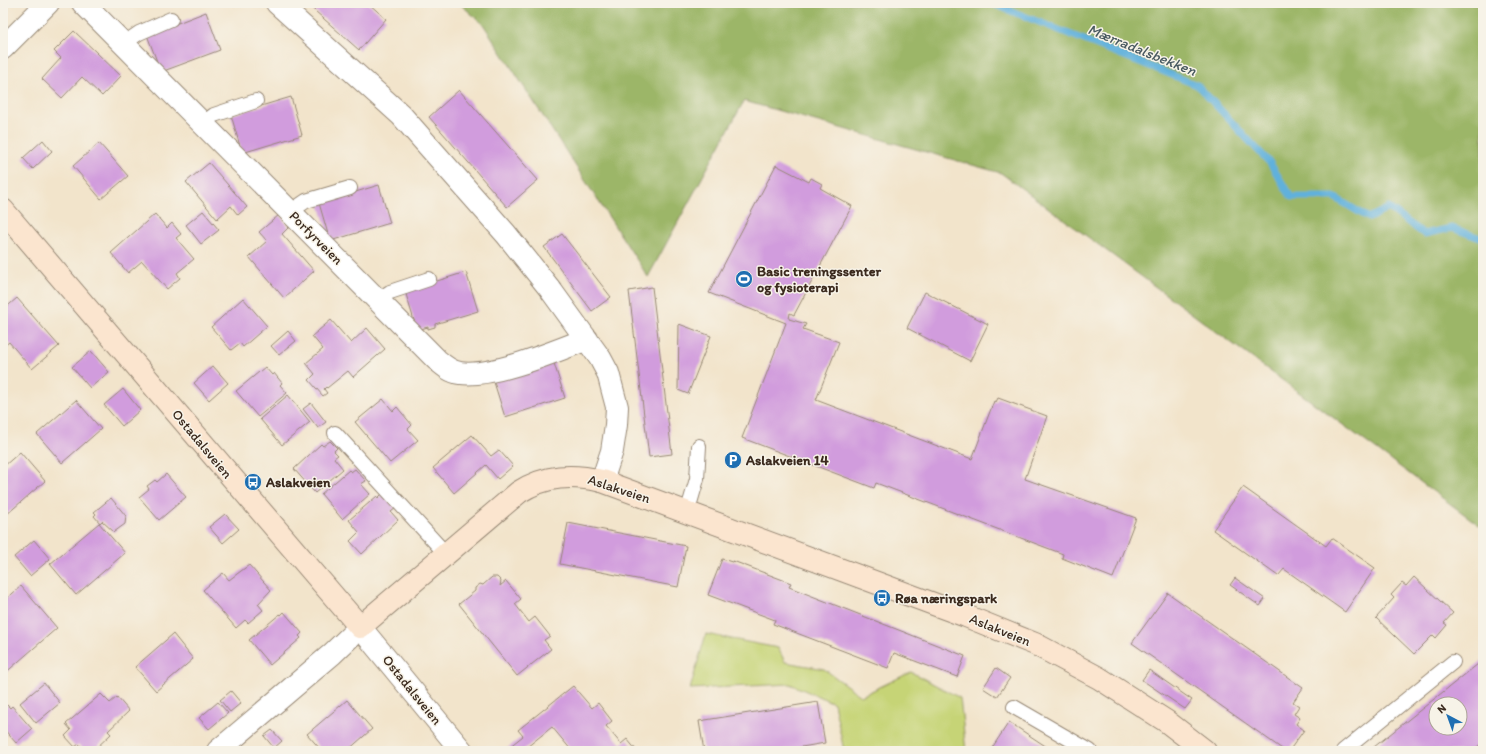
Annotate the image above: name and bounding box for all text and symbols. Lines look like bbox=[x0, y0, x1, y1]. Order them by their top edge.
water label: Mærradalsbekken bbox=[1085, 20, 1199, 80]
street label: Porfyrveien bbox=[286, 208, 346, 268]
place label: Basic treningssenter og fysioterapi bbox=[757, 263, 881, 296]
sports icon: Basic treningssenter og fysioterapi bbox=[734, 269, 754, 289]
street label: Ostadalsveien bbox=[168, 406, 236, 482]
parking icon: Aslakveien 14 bbox=[723, 450, 743, 470]
place label: Aslakveien 14 bbox=[745, 452, 829, 469]
street label: Aslakveien bbox=[586, 471, 653, 507]
bus stop icon: Aslakveien bbox=[243, 472, 263, 492]
place label: Aslakveien bbox=[265, 474, 331, 491]
bus stop icon: Røa næringspark bbox=[872, 588, 892, 608]
place label: Røa næringspark bbox=[895, 590, 998, 607]
street label: Aslakveien bbox=[967, 610, 1034, 650]
street label: Ostadalsveien bbox=[379, 652, 445, 728]
north arrow bbox=[1428, 696, 1468, 736]
text: N bbox=[1435, 701, 1449, 716]

